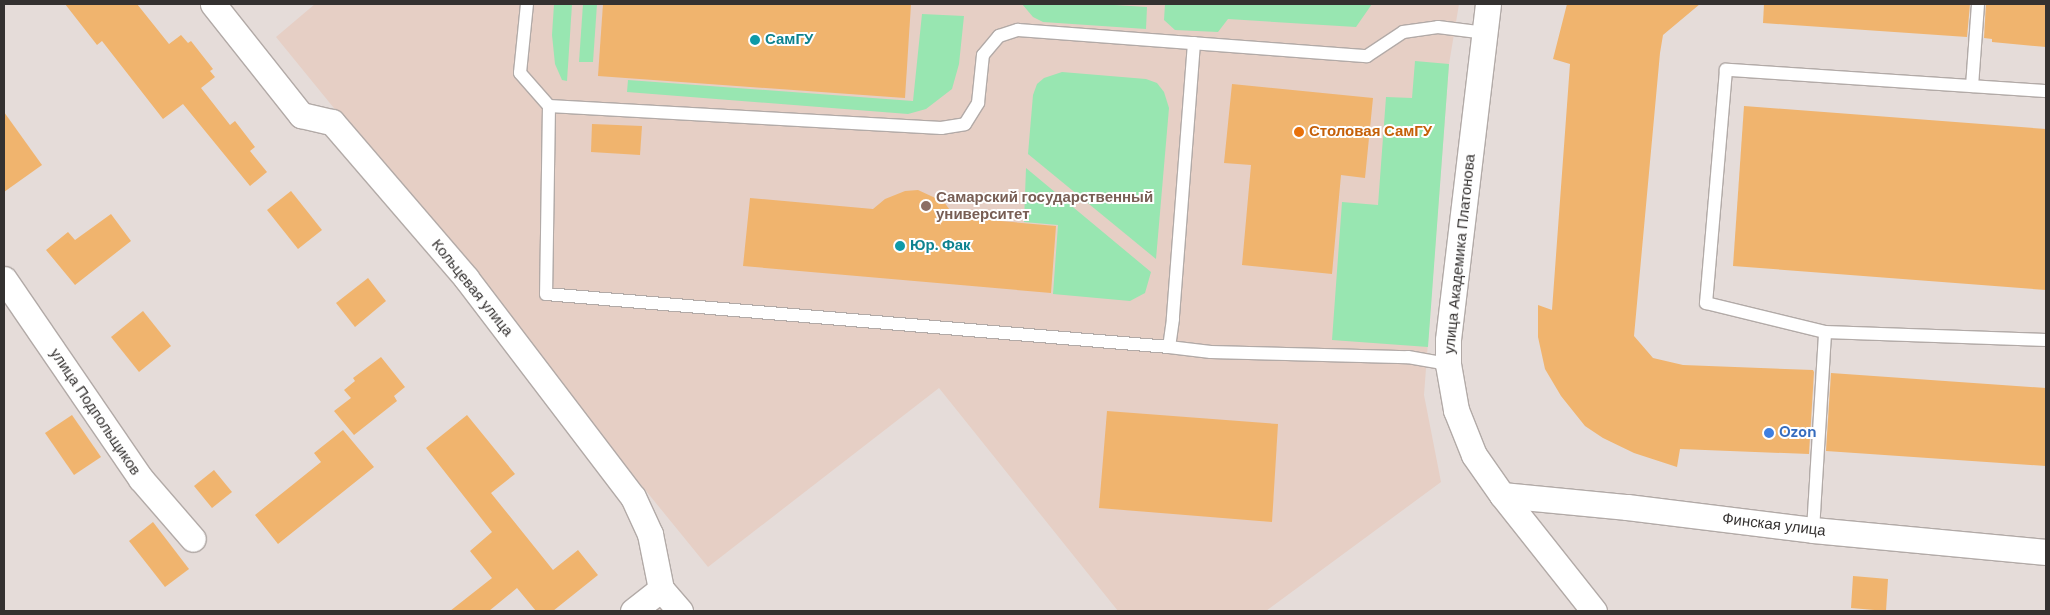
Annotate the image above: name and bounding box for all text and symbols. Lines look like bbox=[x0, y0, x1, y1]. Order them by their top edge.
place label: СамГУ bbox=[765, 31, 813, 49]
marker: СамГУ bbox=[749, 34, 761, 46]
place label: Столовая СамГУ bbox=[1309, 123, 1432, 141]
marker: Столовая СамГУ bbox=[1293, 126, 1305, 138]
street label: улица Академика Платонова bbox=[1441, 153, 1479, 355]
place label: Самарский государственный университет bbox=[936, 188, 1153, 223]
marker: Самарский государственный университет bbox=[920, 200, 932, 212]
street label: Кольцевая улица bbox=[427, 236, 517, 340]
place label: Юр. Фак bbox=[910, 237, 971, 255]
marker: Юр. Фак bbox=[894, 240, 906, 252]
street label: улица Подпольщиков bbox=[46, 345, 144, 479]
place label: Ozon bbox=[1779, 424, 1817, 442]
marker: Ozon bbox=[1763, 427, 1775, 439]
street label: Финская улица bbox=[1721, 510, 1827, 540]

